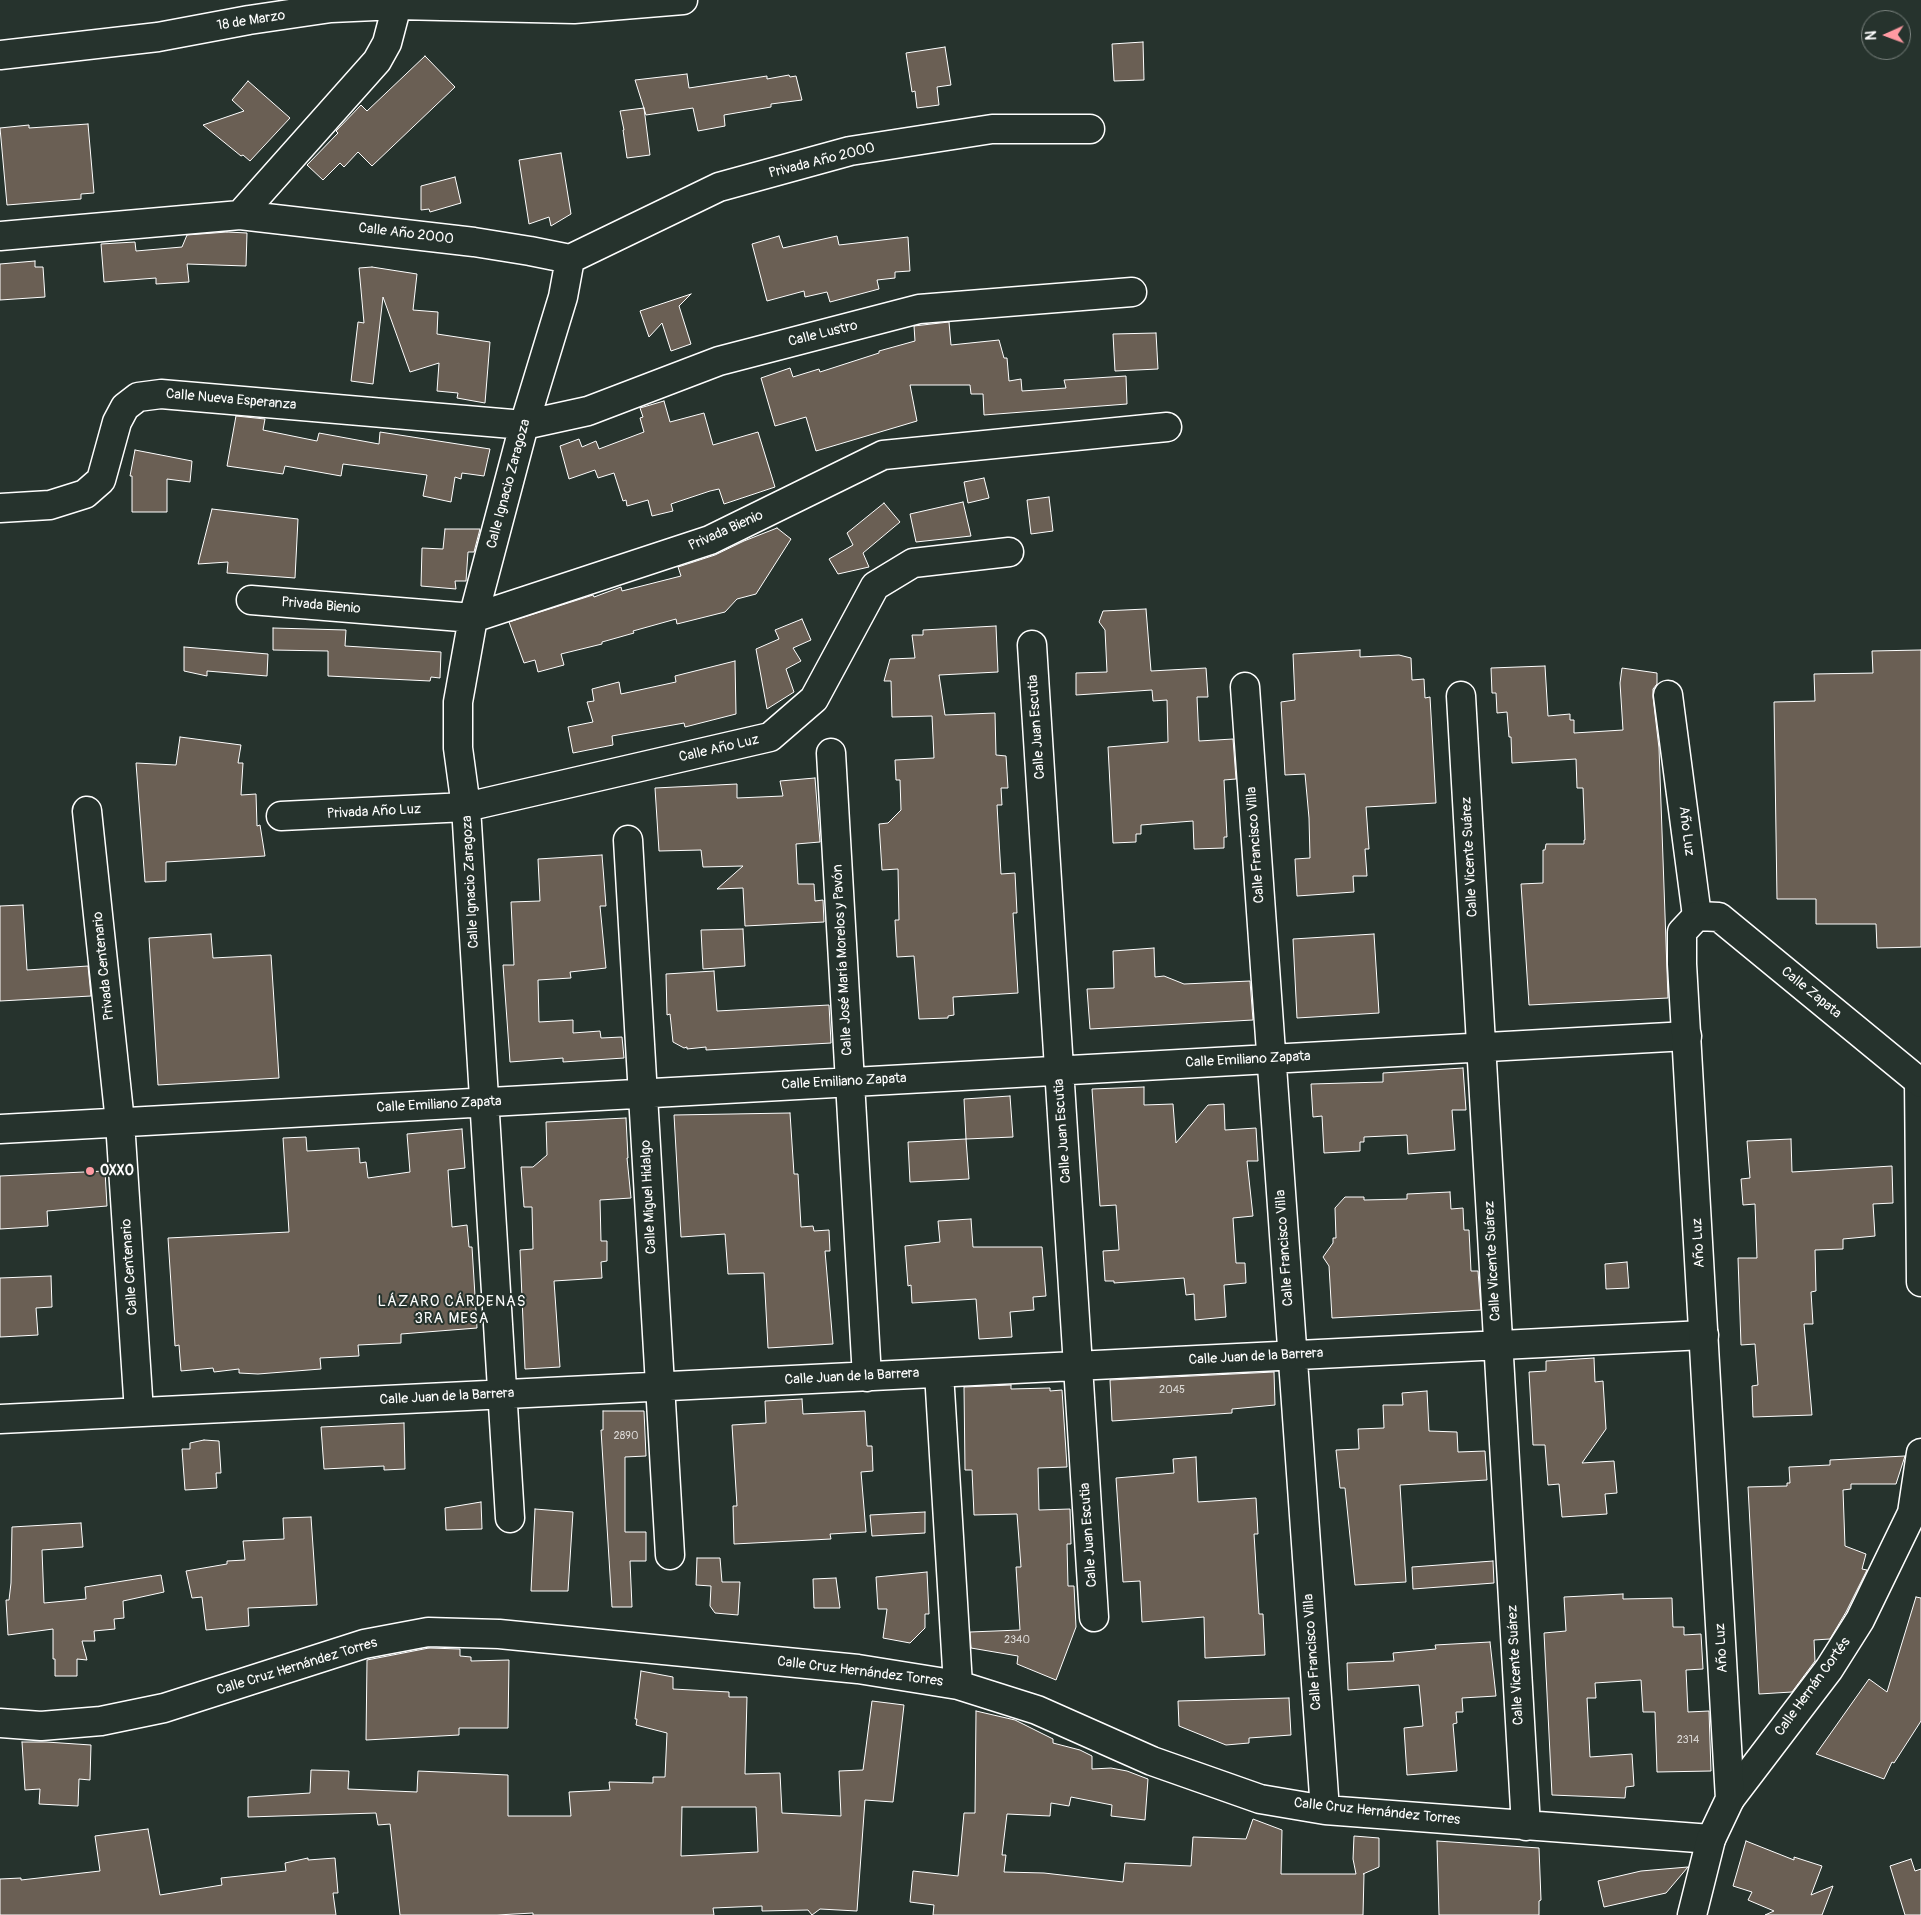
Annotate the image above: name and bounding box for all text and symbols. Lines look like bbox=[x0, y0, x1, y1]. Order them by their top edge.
street label: 18 de Marzo bbox=[216, 7, 286, 35]
north arrow bbox=[1861, 10, 1911, 60]
text: N bbox=[1863, 30, 1880, 41]
street label: Privada Año 2000 bbox=[767, 140, 877, 182]
street label: Calle Año 2000 bbox=[357, 220, 455, 248]
street label: Calle Lustro bbox=[787, 317, 859, 351]
street label: Calle Nueva Esperanza bbox=[165, 386, 297, 414]
street label: Calle Ignacio Zaragoza bbox=[484, 417, 534, 551]
street label: Privada Bienio bbox=[686, 507, 766, 555]
street label: Privada Bienio bbox=[281, 594, 361, 618]
street label: Calle Juan Escutia bbox=[1025, 674, 1049, 780]
street label: Calle Año Luz bbox=[677, 732, 761, 766]
street label: Calle Francisco Villa bbox=[1244, 786, 1268, 904]
street label: Calle Vicente Suárez bbox=[1458, 796, 1482, 918]
street label: Privada Año Luz bbox=[326, 801, 422, 823]
street label: Año Luz bbox=[1675, 805, 1697, 857]
street label: Calle Ignacio Zaragoza bbox=[459, 815, 483, 949]
street label: Calle José María Morelos y Pavón bbox=[830, 864, 856, 1056]
street label: Privada Centenario bbox=[90, 911, 118, 1021]
street label: Calle Zapata bbox=[1777, 964, 1845, 1022]
street label: Calle Emiliano Zapata bbox=[1185, 1048, 1311, 1072]
street label: Calle Emiliano Zapata bbox=[781, 1070, 907, 1094]
street label: Calle Juan Escutia bbox=[1051, 1078, 1075, 1184]
street label: Calle Emiliano Zapata bbox=[376, 1093, 502, 1117]
street label: Calle Miguel Hidalgo bbox=[638, 1139, 660, 1255]
place label: OXXO bbox=[100, 1163, 134, 1179]
marker: OXXO bbox=[84, 1165, 96, 1177]
street label: Calle Francisco Villa bbox=[1273, 1189, 1297, 1307]
street label: Calle Vicente Suárez bbox=[1481, 1200, 1505, 1322]
street label: Calle Centenario bbox=[118, 1218, 142, 1316]
street label: Año Luz bbox=[1689, 1218, 1709, 1268]
district label: LÁZARO CÁRDENAS 3RA MESA bbox=[376, 1293, 528, 1328]
street label: Calle Juan de la Barrera bbox=[1188, 1345, 1324, 1369]
street label: Calle Juan de la Barrera bbox=[784, 1365, 920, 1389]
house number: 2045 bbox=[1159, 1383, 1185, 1397]
street label: Calle Juan de la Barrera bbox=[379, 1385, 515, 1409]
house number: 2890 bbox=[614, 1429, 638, 1443]
street label: Calle Juan Escutia bbox=[1077, 1482, 1101, 1588]
street label: Calle Francisco Villa bbox=[1301, 1593, 1325, 1711]
street label: Calle Vicente Suárez bbox=[1504, 1604, 1528, 1726]
street label: Año Luz bbox=[1712, 1623, 1732, 1673]
house number: 2340 bbox=[1004, 1633, 1030, 1647]
street label: Calle Hernán Cortés bbox=[1772, 1634, 1854, 1740]
street label: Calle Cruz Hernández Torres bbox=[215, 1635, 379, 1699]
street label: Calle Cruz Hernández Torres bbox=[776, 1653, 944, 1691]
house number: 2314 bbox=[1677, 1733, 1699, 1747]
street label: Calle Cruz Hernández Torres bbox=[1293, 1795, 1461, 1829]

